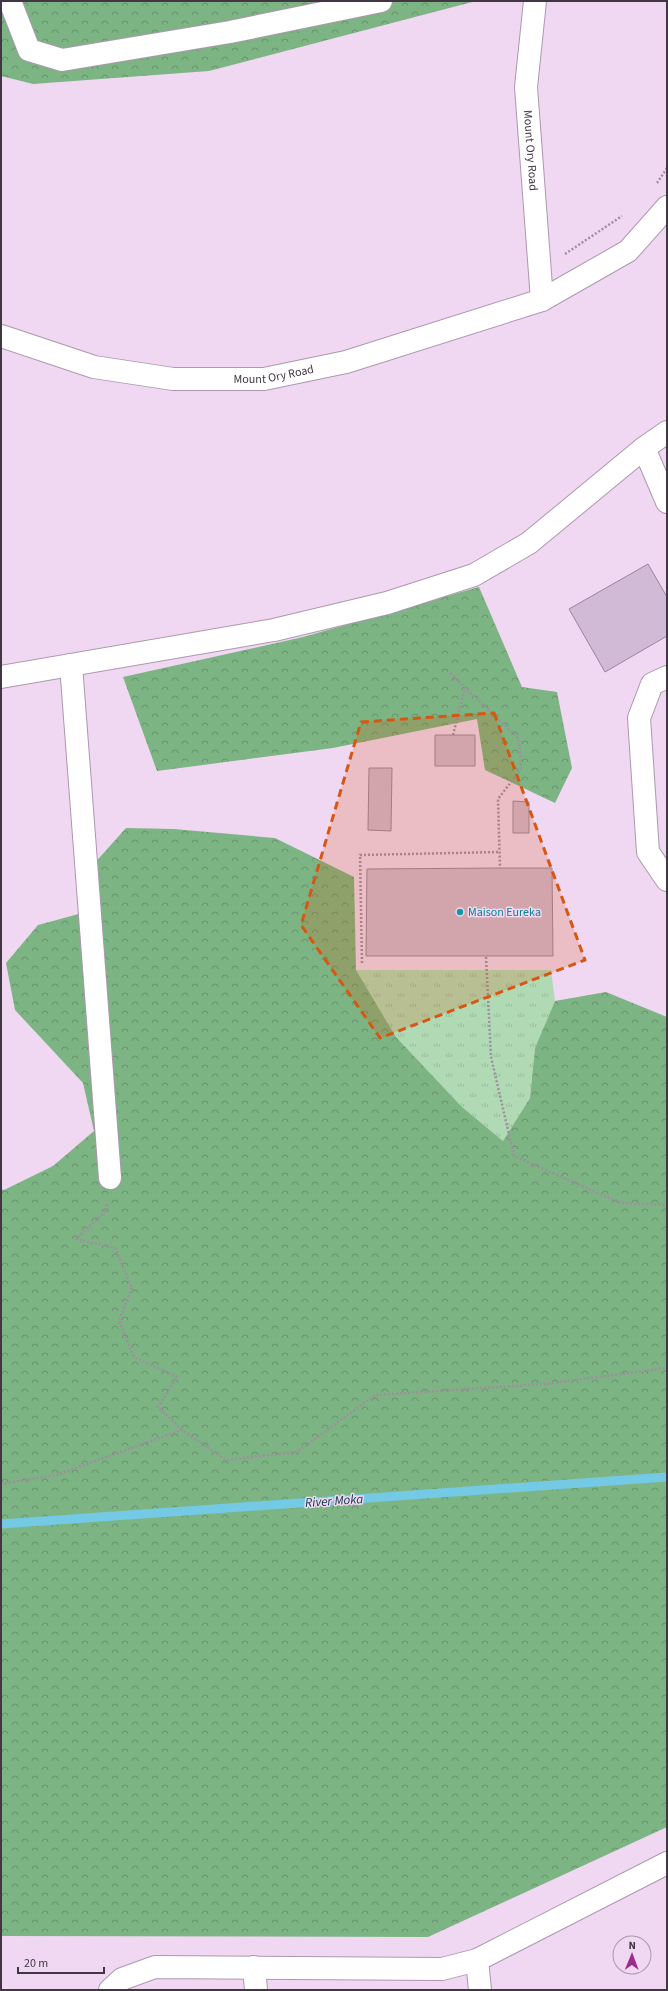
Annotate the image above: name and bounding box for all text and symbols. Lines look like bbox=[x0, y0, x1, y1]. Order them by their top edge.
street label: Mount Ory Road bbox=[519, 109, 542, 191]
street label: Mount Ory Road bbox=[234, 361, 315, 388]
place label: Maison Eureka bbox=[468, 904, 541, 921]
marker: Maison Eureka bbox=[455, 907, 465, 917]
water label: River Moka bbox=[304, 1490, 364, 1512]
north arrow bbox=[612, 1935, 652, 1975]
text: N bbox=[628, 1938, 636, 1953]
scale bar bbox=[18, 1949, 104, 1975]
text: 20 m bbox=[24, 1955, 48, 1972]

